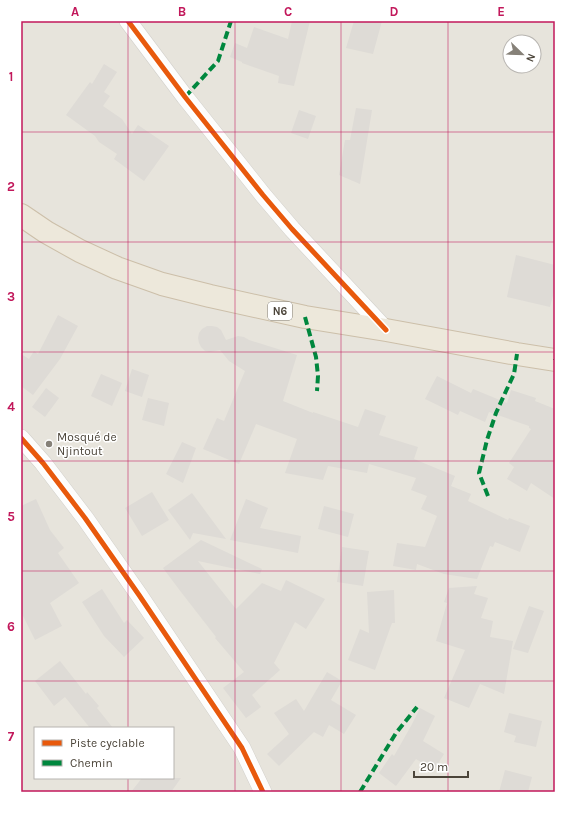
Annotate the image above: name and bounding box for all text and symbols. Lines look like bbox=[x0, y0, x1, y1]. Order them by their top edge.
text: A bbox=[71, 4, 79, 19]
text: B bbox=[178, 4, 186, 19]
text: C bbox=[284, 4, 292, 19]
text: D bbox=[390, 4, 399, 19]
text: E bbox=[497, 4, 505, 19]
north arrow bbox=[502, 34, 542, 74]
text: N bbox=[523, 52, 538, 64]
text: 1 bbox=[9, 69, 13, 84]
text: 2 bbox=[7, 179, 15, 194]
text: 3 bbox=[7, 289, 15, 304]
road number: N6 bbox=[268, 302, 292, 320]
text: 4 bbox=[7, 399, 15, 414]
place label: Mosqué de Njintout bbox=[57, 430, 117, 458]
marker: Mosqué de Njintout bbox=[44, 439, 54, 449]
text: 5 bbox=[7, 509, 15, 524]
text: 6 bbox=[7, 619, 15, 634]
legend bbox=[34, 727, 174, 779]
text: 7 bbox=[8, 729, 15, 744]
text: Piste cyclable bbox=[70, 736, 145, 750]
scale bar bbox=[414, 753, 468, 779]
text: Chemin bbox=[70, 756, 113, 770]
text: 20 m bbox=[420, 760, 448, 774]

